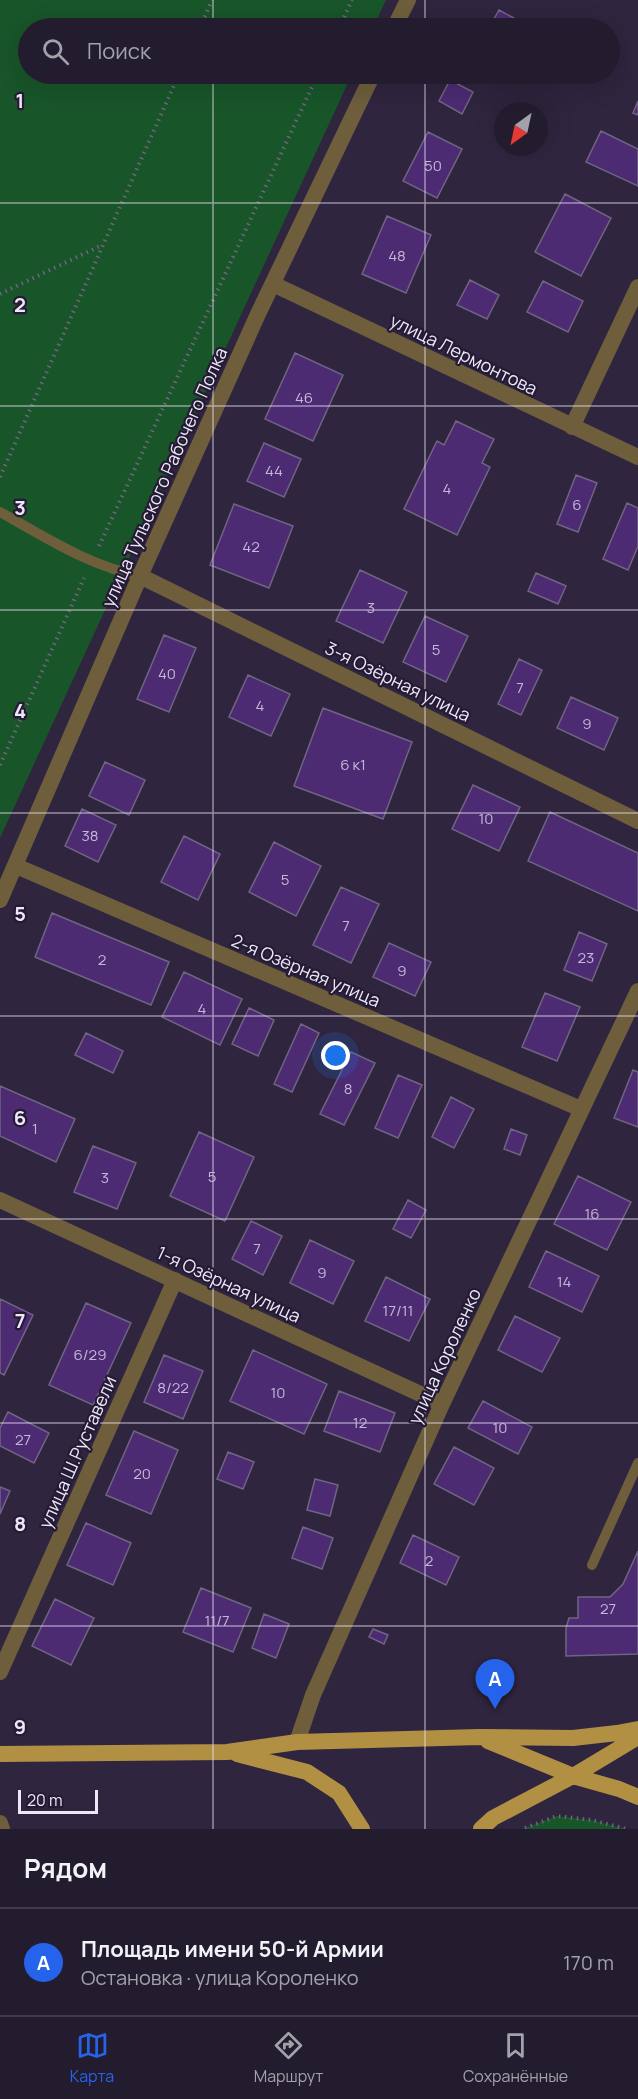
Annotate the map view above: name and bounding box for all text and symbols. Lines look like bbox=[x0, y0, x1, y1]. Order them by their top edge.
search box bbox=[18, 18, 620, 84]
icon: search bbox=[39, 35, 72, 68]
text: Поиск bbox=[87, 36, 151, 66]
text: 1 bbox=[16, 87, 24, 114]
north arrow bbox=[494, 102, 548, 156]
house number: 50 bbox=[424, 155, 442, 176]
house number: 48 bbox=[388, 245, 406, 266]
text: 2 bbox=[14, 291, 26, 318]
street label: улица Лермонтова bbox=[386, 308, 542, 400]
street label: улица Тульского Рабочего Полка bbox=[96, 343, 232, 611]
house number: 46 bbox=[295, 387, 313, 408]
house number: 44 bbox=[265, 460, 283, 481]
house number: 4 bbox=[443, 478, 452, 499]
text: 3 bbox=[14, 494, 26, 521]
house number: 6 bbox=[572, 494, 582, 515]
house number: 42 bbox=[242, 536, 260, 557]
house number: 3 bbox=[367, 597, 375, 618]
street label: 3-я Озёрная улица bbox=[321, 635, 475, 727]
house number: 5 bbox=[432, 639, 440, 660]
house number: 40 bbox=[158, 663, 176, 684]
house number: 7 bbox=[516, 677, 524, 698]
house number: 4 bbox=[256, 695, 265, 716]
text: 4 bbox=[14, 697, 26, 724]
house number: 9 bbox=[582, 713, 592, 734]
house number: 6 к1 bbox=[340, 754, 366, 775]
house number: 10 bbox=[479, 808, 494, 829]
house number: 38 bbox=[81, 825, 99, 846]
house number: 5 bbox=[281, 869, 289, 890]
text: 5 bbox=[14, 900, 26, 927]
house number: 7 bbox=[342, 915, 350, 936]
street label: 2-я Озёрная улица bbox=[228, 928, 384, 1012]
house number: 23 bbox=[578, 947, 594, 968]
house number: 2 bbox=[98, 949, 106, 970]
house number: 9 bbox=[397, 960, 407, 981]
house number: 4 bbox=[198, 998, 207, 1019]
your location bbox=[321, 1041, 350, 1070]
house number: 8 bbox=[344, 1078, 352, 1099]
text: 6 bbox=[14, 1104, 26, 1131]
house number: 1 bbox=[32, 1118, 38, 1139]
house number: 5 bbox=[208, 1166, 216, 1187]
house number: 3 bbox=[101, 1167, 109, 1188]
house number: 16 bbox=[584, 1203, 600, 1224]
house number: 7 bbox=[253, 1238, 261, 1259]
street label: 1-я Озёрная улица bbox=[153, 1240, 305, 1328]
house number: 9 bbox=[317, 1262, 327, 1283]
house number: 14 bbox=[557, 1271, 571, 1292]
street label: улица Короленко bbox=[402, 1284, 486, 1428]
house number: 17/11 bbox=[383, 1300, 413, 1321]
text: 7 bbox=[15, 1307, 25, 1334]
house number: 6/29 bbox=[74, 1344, 106, 1365]
street label: улица Ш.Руставели bbox=[33, 1372, 121, 1532]
house number: 8/22 bbox=[157, 1377, 189, 1398]
house number: 10 bbox=[271, 1382, 286, 1403]
house number: 12 bbox=[353, 1412, 367, 1433]
house number: 10 bbox=[493, 1417, 508, 1438]
house number: 27 bbox=[15, 1429, 31, 1450]
house number: 20 bbox=[133, 1463, 151, 1484]
text: 8 bbox=[14, 1510, 26, 1537]
house number: 2 bbox=[425, 1550, 433, 1571]
house number: 27 bbox=[600, 1598, 616, 1619]
house number: 11/7 bbox=[204, 1610, 230, 1631]
pin: A bbox=[476, 1660, 514, 1709]
text: 9 bbox=[14, 1713, 26, 1740]
scale bar bbox=[18, 1787, 98, 1814]
text: 20 m bbox=[27, 1789, 63, 1811]
text: Рядом bbox=[24, 1850, 107, 1886]
text: Площадь имени 50-й Армии bbox=[81, 1934, 384, 1964]
text: A bbox=[37, 1949, 50, 1976]
text: 170 m bbox=[563, 1949, 614, 1976]
text: Остановка · улица Короленко bbox=[81, 1964, 359, 1991]
tab: Карта bbox=[70, 2029, 114, 2087]
tab: Маршрут bbox=[254, 2029, 323, 2087]
tab: Сохранённые bbox=[463, 2029, 568, 2087]

